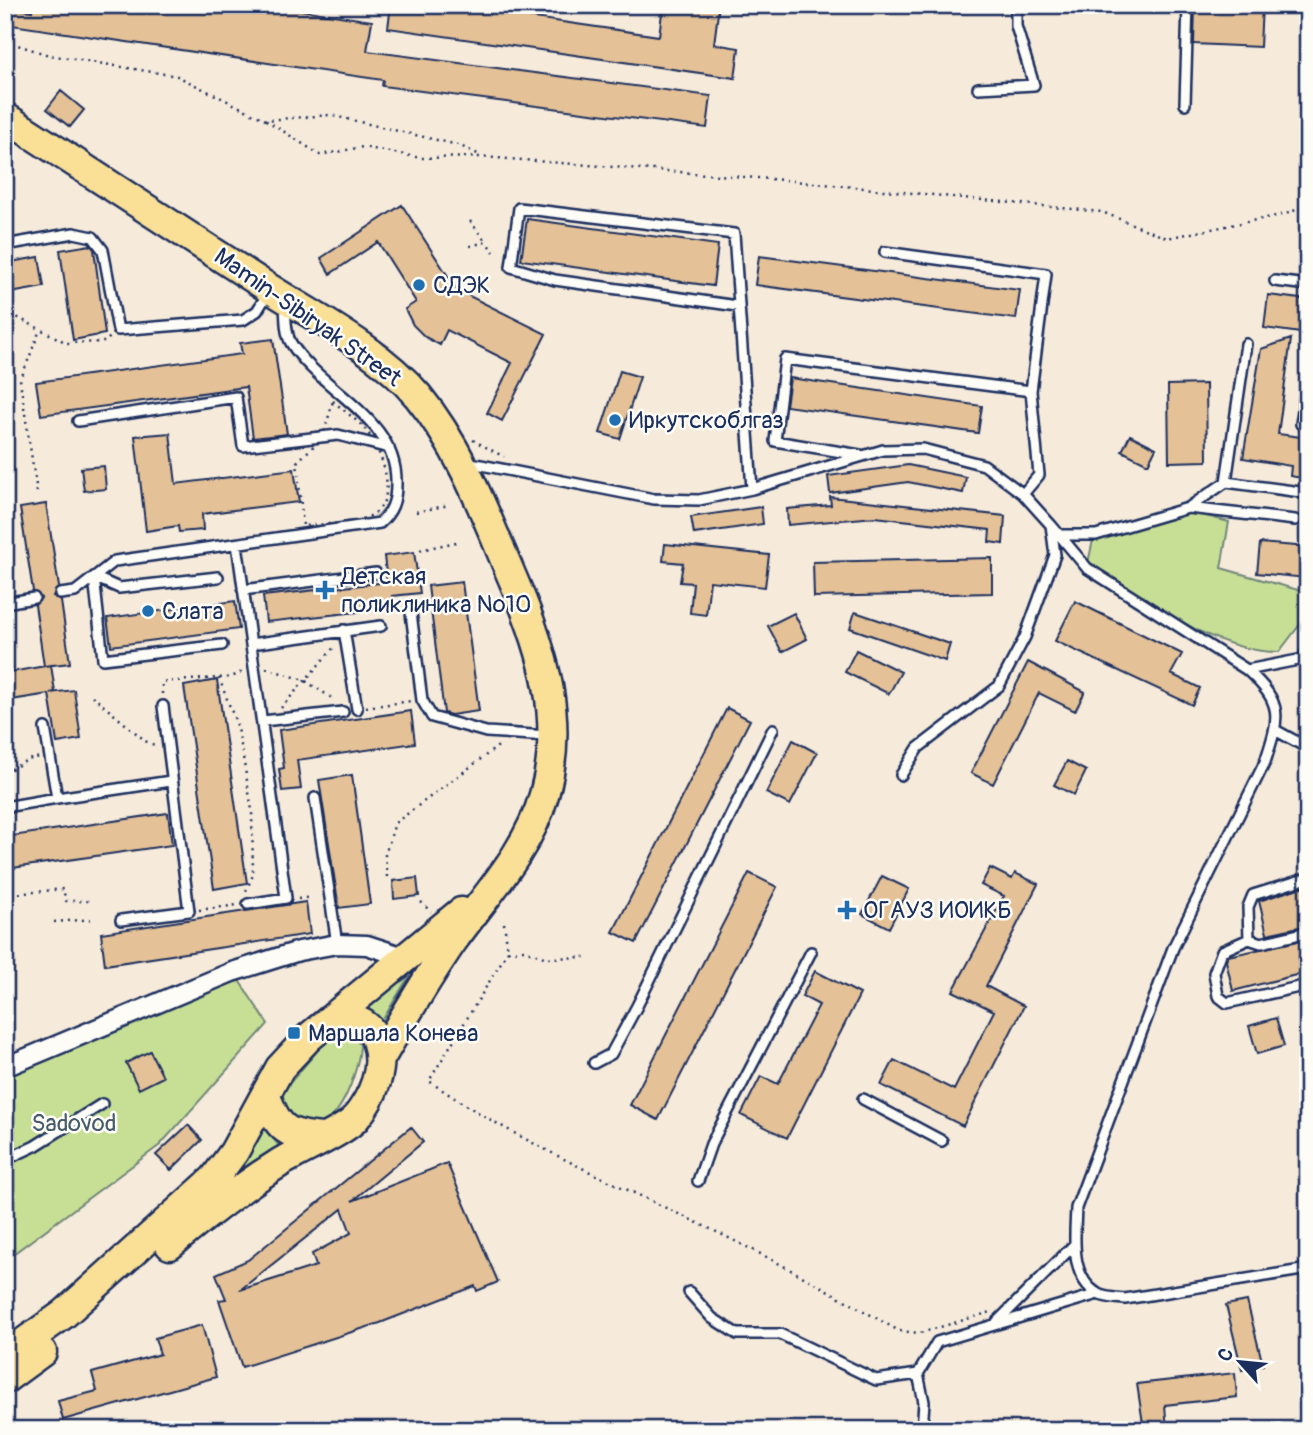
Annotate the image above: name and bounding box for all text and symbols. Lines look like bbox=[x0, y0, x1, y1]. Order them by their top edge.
street label: Mamin-Sibiryak Street bbox=[208, 242, 407, 393]
place label: СДЭК bbox=[433, 271, 490, 300]
marker: СДЭК bbox=[411, 277, 427, 293]
place label: Иркутскоблгаз bbox=[629, 406, 784, 435]
marker: Иркутскоблгаз bbox=[607, 412, 623, 428]
place label: Детская поликлиника №10 bbox=[340, 562, 531, 619]
marker: Детская поликлиника №10 bbox=[315, 580, 335, 600]
place label: Слата bbox=[162, 597, 224, 626]
marker: Слата bbox=[140, 603, 156, 619]
place label: ОГАУЗ ИОИКБ bbox=[863, 896, 1012, 925]
marker: ОГАУЗ ИОИКБ bbox=[837, 900, 857, 920]
place label: Маршала Конева bbox=[308, 1019, 478, 1048]
marker: Маршала Конева bbox=[286, 1025, 302, 1041]
park label: Sadovod bbox=[32, 1109, 116, 1138]
north arrow bbox=[1204, 1326, 1274, 1396]
text: С bbox=[1212, 1344, 1239, 1365]

